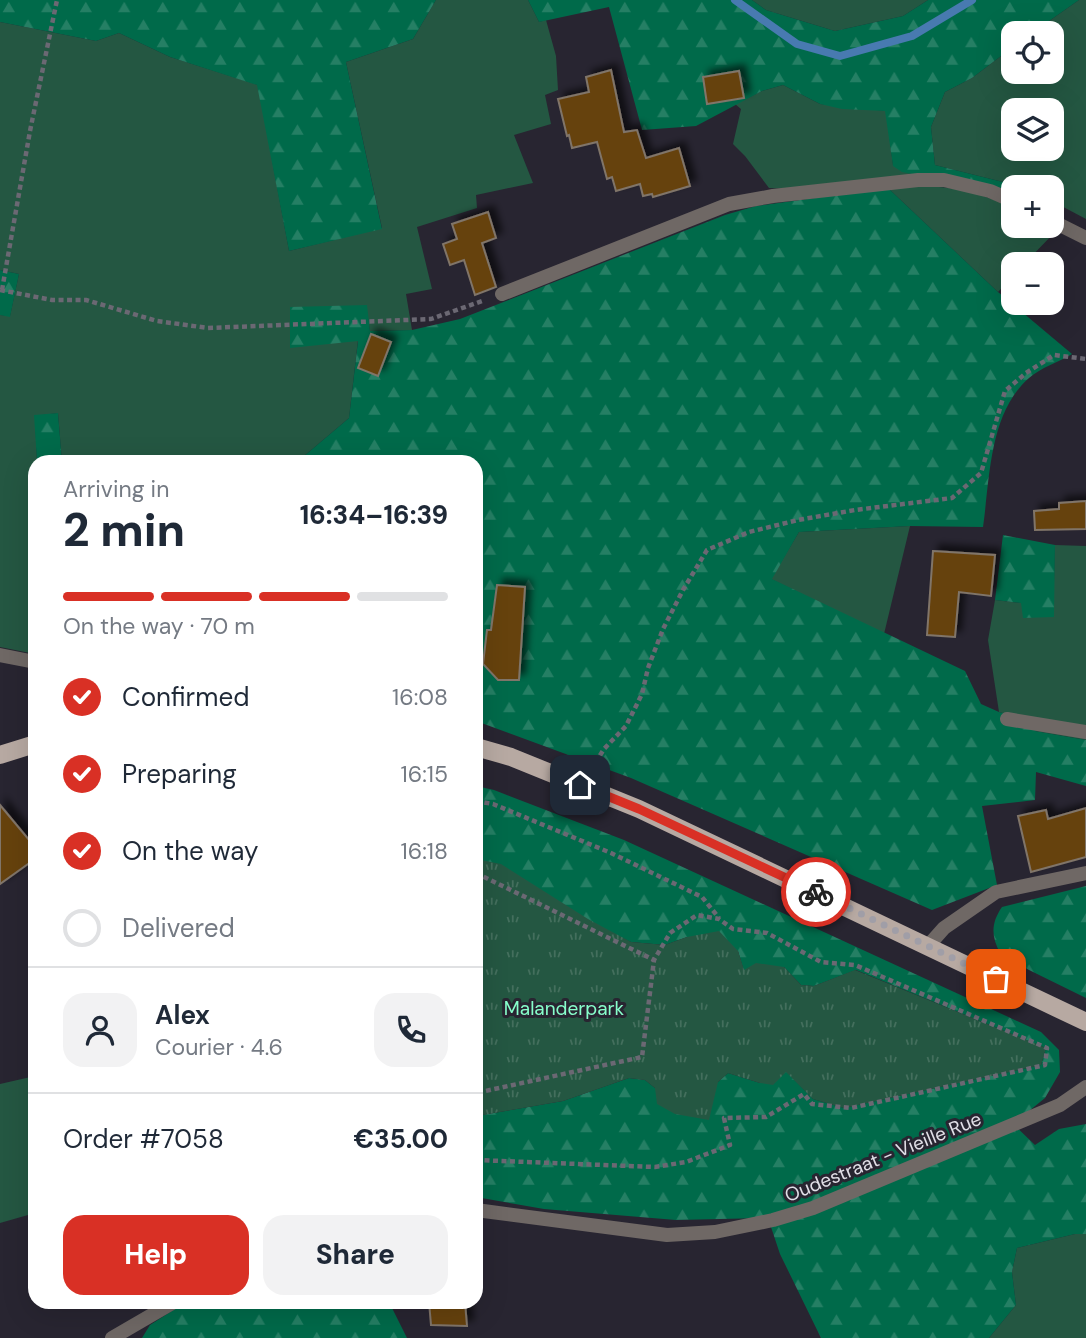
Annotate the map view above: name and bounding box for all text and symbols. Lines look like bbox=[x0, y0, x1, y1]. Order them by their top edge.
map controls bbox=[1001, 21, 1064, 315]
button: locate bbox=[1001, 21, 1064, 84]
button: layers bbox=[1001, 98, 1064, 161]
button: + bbox=[1001, 175, 1064, 238]
button: − bbox=[1001, 252, 1064, 315]
text: Arriving in bbox=[63, 474, 169, 504]
text: 16:34–16:39 bbox=[300, 498, 448, 532]
text: 2 min bbox=[63, 500, 185, 560]
text: On the way · 70 m bbox=[63, 611, 255, 641]
icon: check bbox=[63, 678, 101, 716]
text: Confirmed bbox=[122, 680, 249, 714]
text: 16:08 bbox=[392, 682, 448, 712]
icon: check bbox=[63, 755, 101, 793]
pin bbox=[550, 755, 610, 815]
text: Preparing bbox=[122, 757, 237, 791]
text: 16:15 bbox=[401, 759, 448, 789]
icon: home bbox=[561, 766, 599, 804]
icon: check bbox=[63, 832, 101, 870]
text: On the way bbox=[122, 834, 258, 868]
text: 16:18 bbox=[401, 836, 448, 866]
courier bbox=[781, 857, 851, 927]
icon: bike bbox=[797, 873, 835, 911]
text: Delivered bbox=[122, 911, 235, 945]
pin bbox=[966, 949, 1026, 1009]
icon: bag bbox=[977, 960, 1015, 998]
button: person bbox=[63, 993, 137, 1067]
button: phone bbox=[374, 993, 448, 1067]
park label: Malanderpark bbox=[504, 996, 625, 1021]
text: Alex bbox=[155, 998, 210, 1032]
text: Courier · 4.6 bbox=[155, 1032, 283, 1062]
street label: Oudestraat - Vieille Rue bbox=[781, 1106, 985, 1208]
text: Order #7058 bbox=[63, 1122, 224, 1156]
text: €35.00 bbox=[353, 1122, 448, 1156]
button: Help bbox=[63, 1215, 249, 1295]
button: Share bbox=[263, 1215, 448, 1295]

